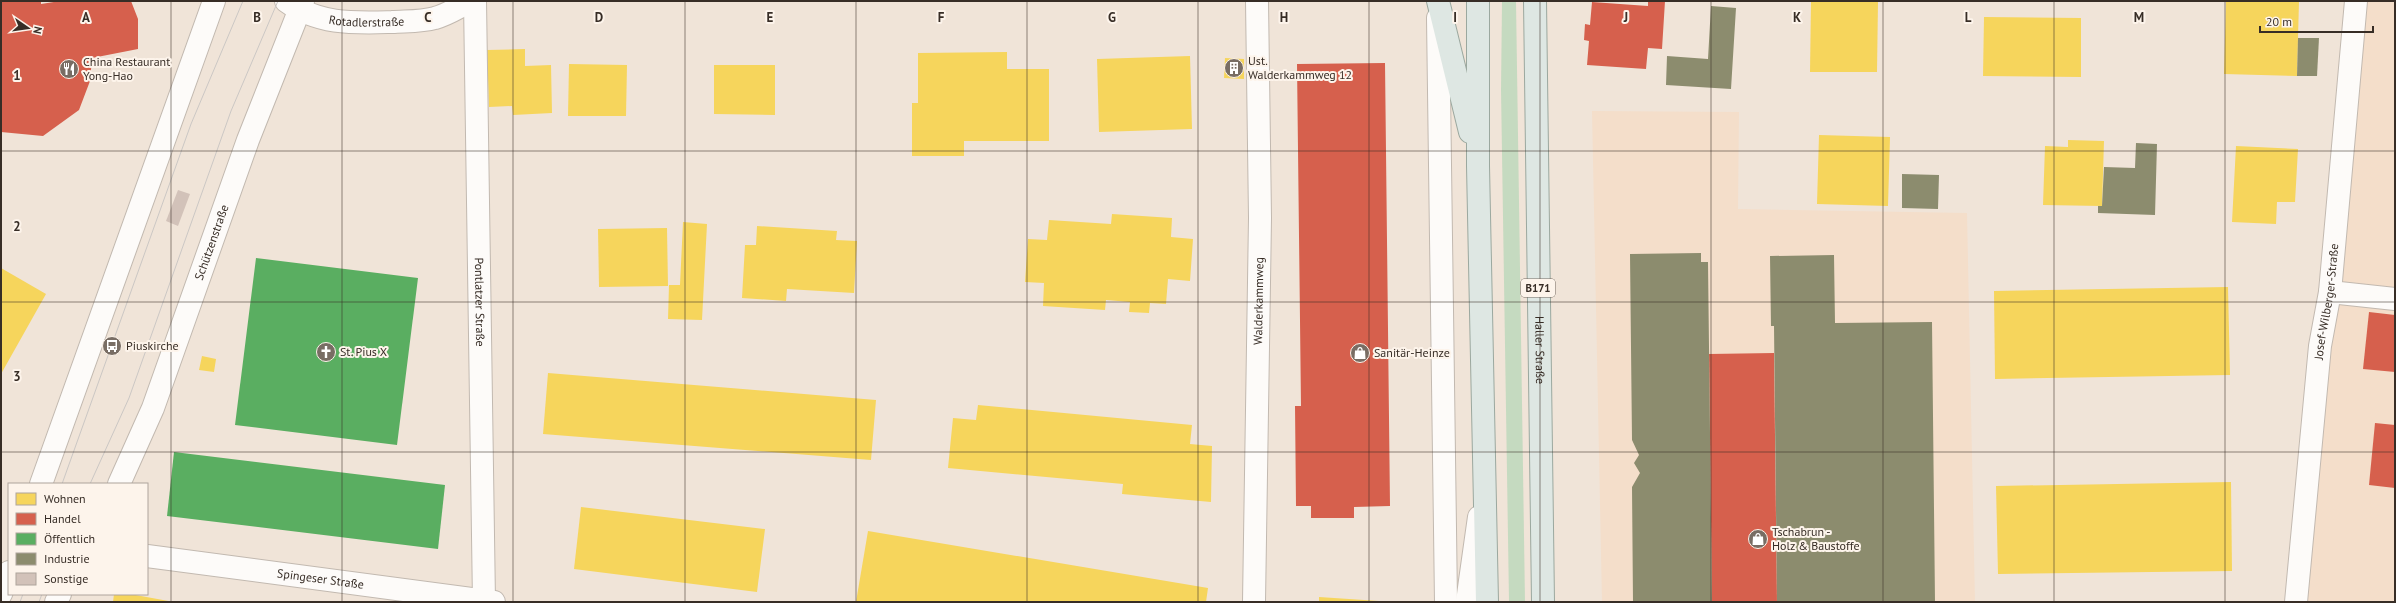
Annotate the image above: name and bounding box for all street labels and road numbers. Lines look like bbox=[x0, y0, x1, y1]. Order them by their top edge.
street label: Rotadlerstraße bbox=[328, 12, 405, 30]
street label: Schützenstraße bbox=[191, 202, 232, 282]
street label: Josef-Wilberger-Straße bbox=[2311, 243, 2341, 361]
street label: Pontlatzer Straße bbox=[472, 257, 488, 347]
street label: Walderkammweg bbox=[1250, 257, 1266, 345]
road number: B171 bbox=[1521, 279, 1555, 297]
street label: Haller Straße bbox=[1532, 316, 1548, 384]
street label: Spingeser Straße bbox=[276, 565, 365, 592]

